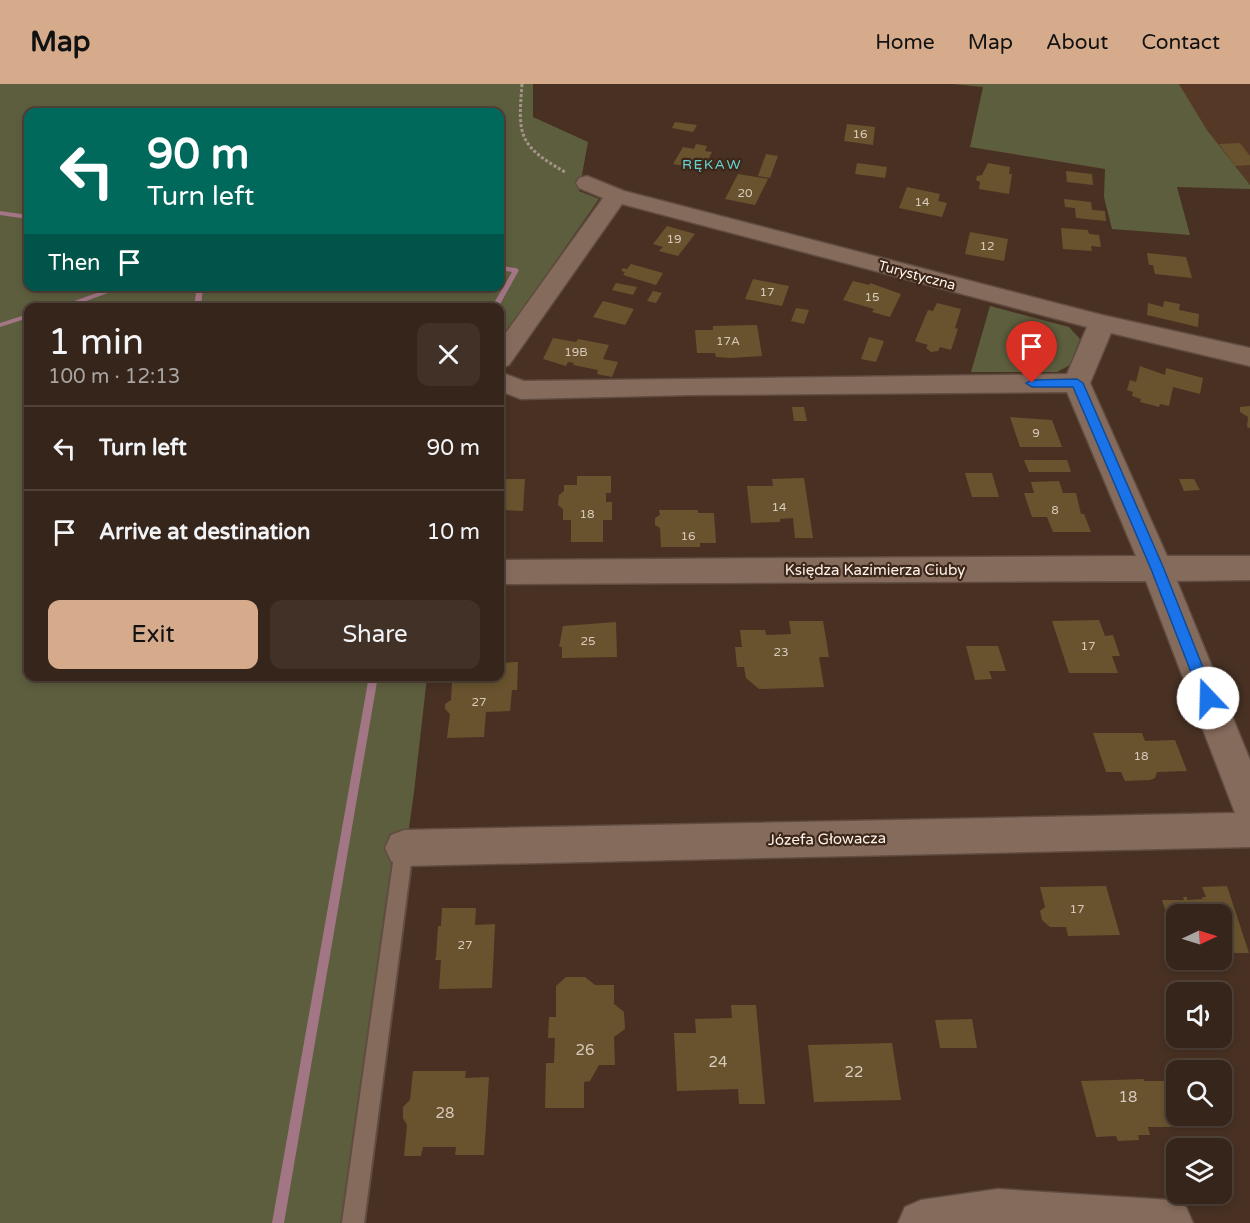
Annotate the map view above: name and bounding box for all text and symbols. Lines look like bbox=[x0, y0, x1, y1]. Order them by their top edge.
text: Map bbox=[30, 25, 90, 59]
text: Home bbox=[875, 30, 935, 55]
text: Map bbox=[968, 30, 1013, 55]
text: About bbox=[1046, 30, 1108, 55]
text: Contact bbox=[1141, 30, 1220, 55]
house number: 16 bbox=[852, 127, 868, 141]
text: 90 m bbox=[147, 129, 249, 180]
icon: left bbox=[48, 132, 126, 210]
district label: RĘKAW bbox=[682, 156, 742, 173]
text: Turn left bbox=[147, 180, 254, 213]
house number: 20 bbox=[737, 186, 753, 200]
house number: 14 bbox=[914, 195, 930, 209]
house number: 19 bbox=[666, 232, 682, 246]
house number: 12 bbox=[979, 239, 995, 253]
icon: arrive bbox=[113, 246, 146, 279]
text: Then bbox=[48, 250, 101, 276]
street label: Turystyczna bbox=[876, 257, 957, 294]
house number: 17 bbox=[759, 285, 775, 299]
house number: 15 bbox=[864, 290, 880, 304]
text: 1 min bbox=[48, 321, 144, 364]
pin bbox=[1006, 321, 1057, 383]
button: close bbox=[417, 323, 480, 386]
icon: arrive bbox=[1015, 330, 1048, 363]
house number: 17A bbox=[716, 334, 740, 348]
house number: 19B bbox=[564, 345, 588, 359]
text: 100 m · 12:13 bbox=[48, 365, 180, 389]
house number: 9 bbox=[1032, 426, 1040, 440]
icon: left bbox=[48, 432, 81, 465]
text: Turn left bbox=[99, 435, 187, 461]
text: 90 m bbox=[426, 435, 480, 461]
house number: 14 bbox=[771, 500, 787, 514]
house number: 8 bbox=[1051, 503, 1059, 517]
house number: 18 bbox=[579, 507, 595, 521]
icon: arrive bbox=[48, 516, 81, 549]
text: Arrive at destination bbox=[99, 519, 310, 545]
text: 10 m bbox=[426, 519, 480, 545]
house number: 16 bbox=[680, 529, 696, 543]
street label: Księdza Kazimierza Ciuby bbox=[785, 561, 965, 579]
button: Exit bbox=[48, 600, 258, 669]
button: Share bbox=[270, 600, 480, 669]
house number: 25 bbox=[580, 634, 596, 648]
house number: 17 bbox=[1080, 639, 1096, 653]
house number: 23 bbox=[773, 645, 789, 659]
position arrow bbox=[1176, 666, 1240, 730]
house number: 27 bbox=[471, 695, 487, 709]
house number: 18 bbox=[1133, 749, 1149, 763]
street label: Józefa Głowacza bbox=[768, 829, 886, 849]
house number: 17 bbox=[1069, 902, 1085, 916]
north arrow bbox=[1166, 904, 1232, 970]
map controls bbox=[1166, 904, 1232, 1204]
house number: 27 bbox=[457, 938, 473, 952]
button: sound bbox=[1166, 982, 1232, 1048]
house number: 26 bbox=[576, 1041, 594, 1059]
house number: 24 bbox=[709, 1053, 727, 1071]
button: search bbox=[1166, 1060, 1232, 1126]
house number: 22 bbox=[845, 1063, 863, 1081]
house number: 18 bbox=[1119, 1088, 1137, 1106]
house number: 28 bbox=[436, 1104, 454, 1122]
button: layers bbox=[1166, 1138, 1232, 1204]

